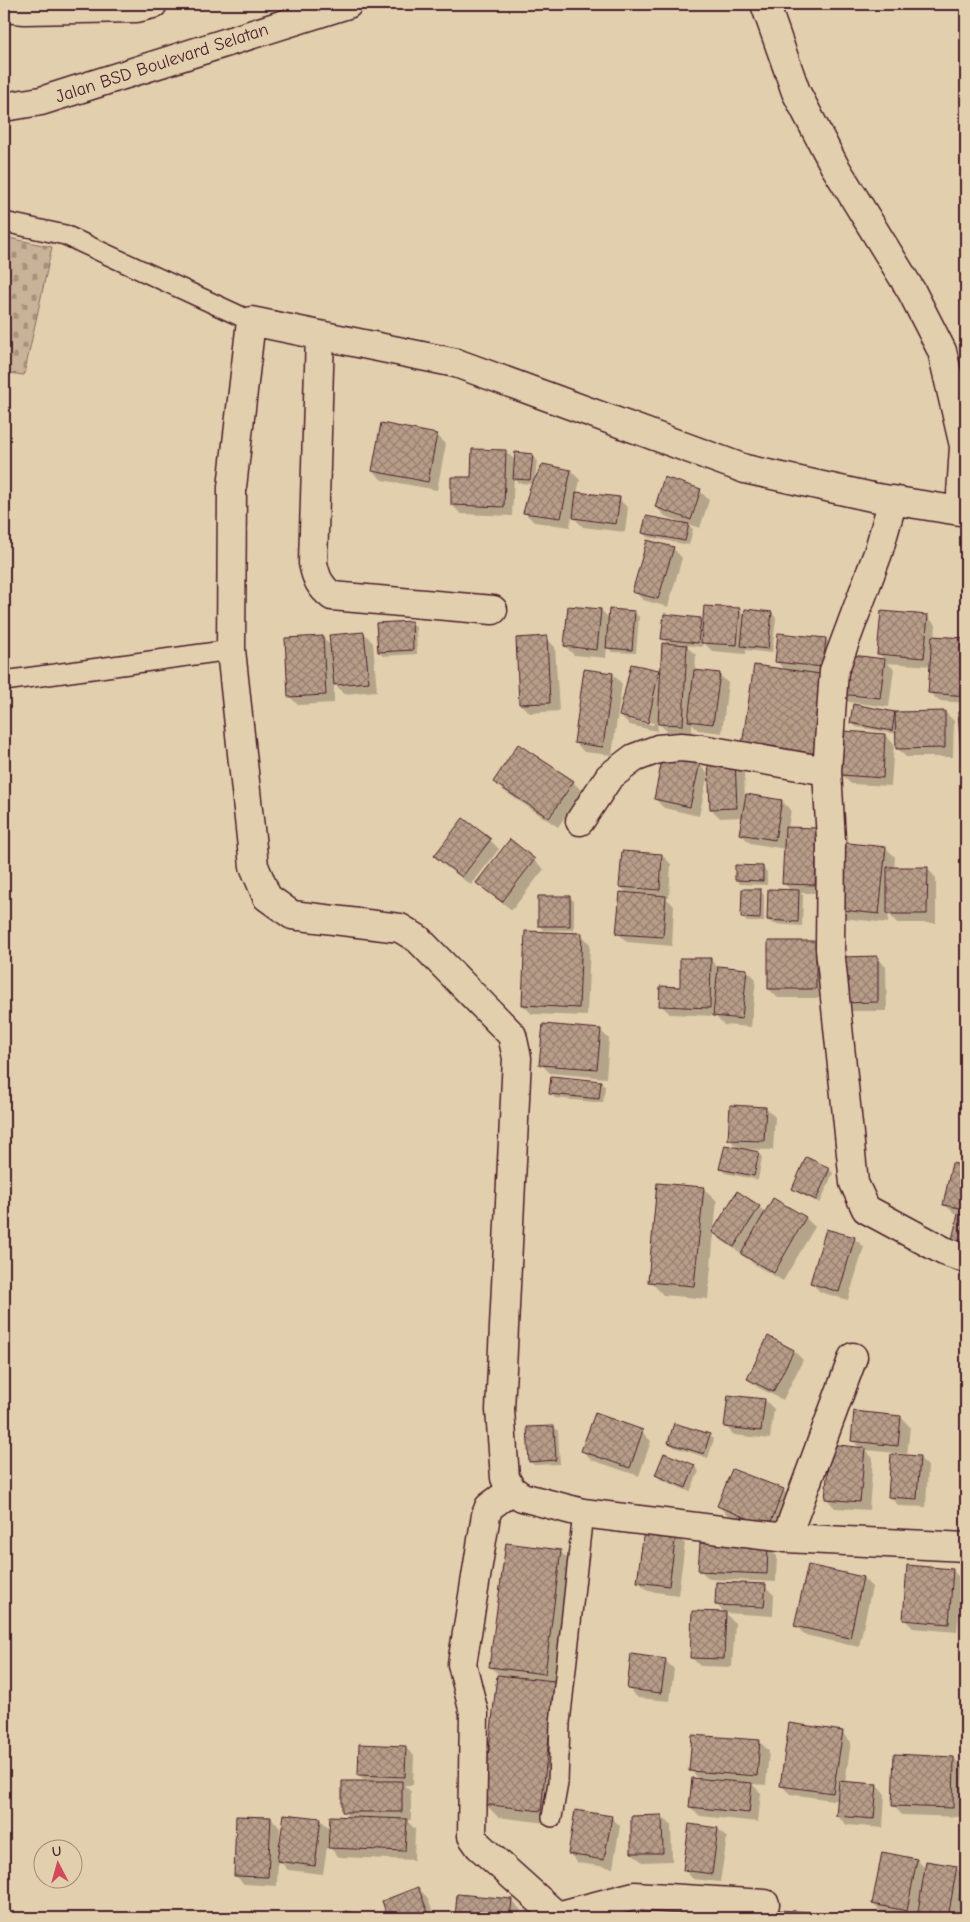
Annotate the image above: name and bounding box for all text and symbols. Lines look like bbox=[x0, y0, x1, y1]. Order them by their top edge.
street label: Jalan BSD Boulevard Selatan bbox=[53, 19, 271, 107]
north arrow bbox=[32, 1840, 82, 1890]
text: U bbox=[51, 1843, 62, 1861]

